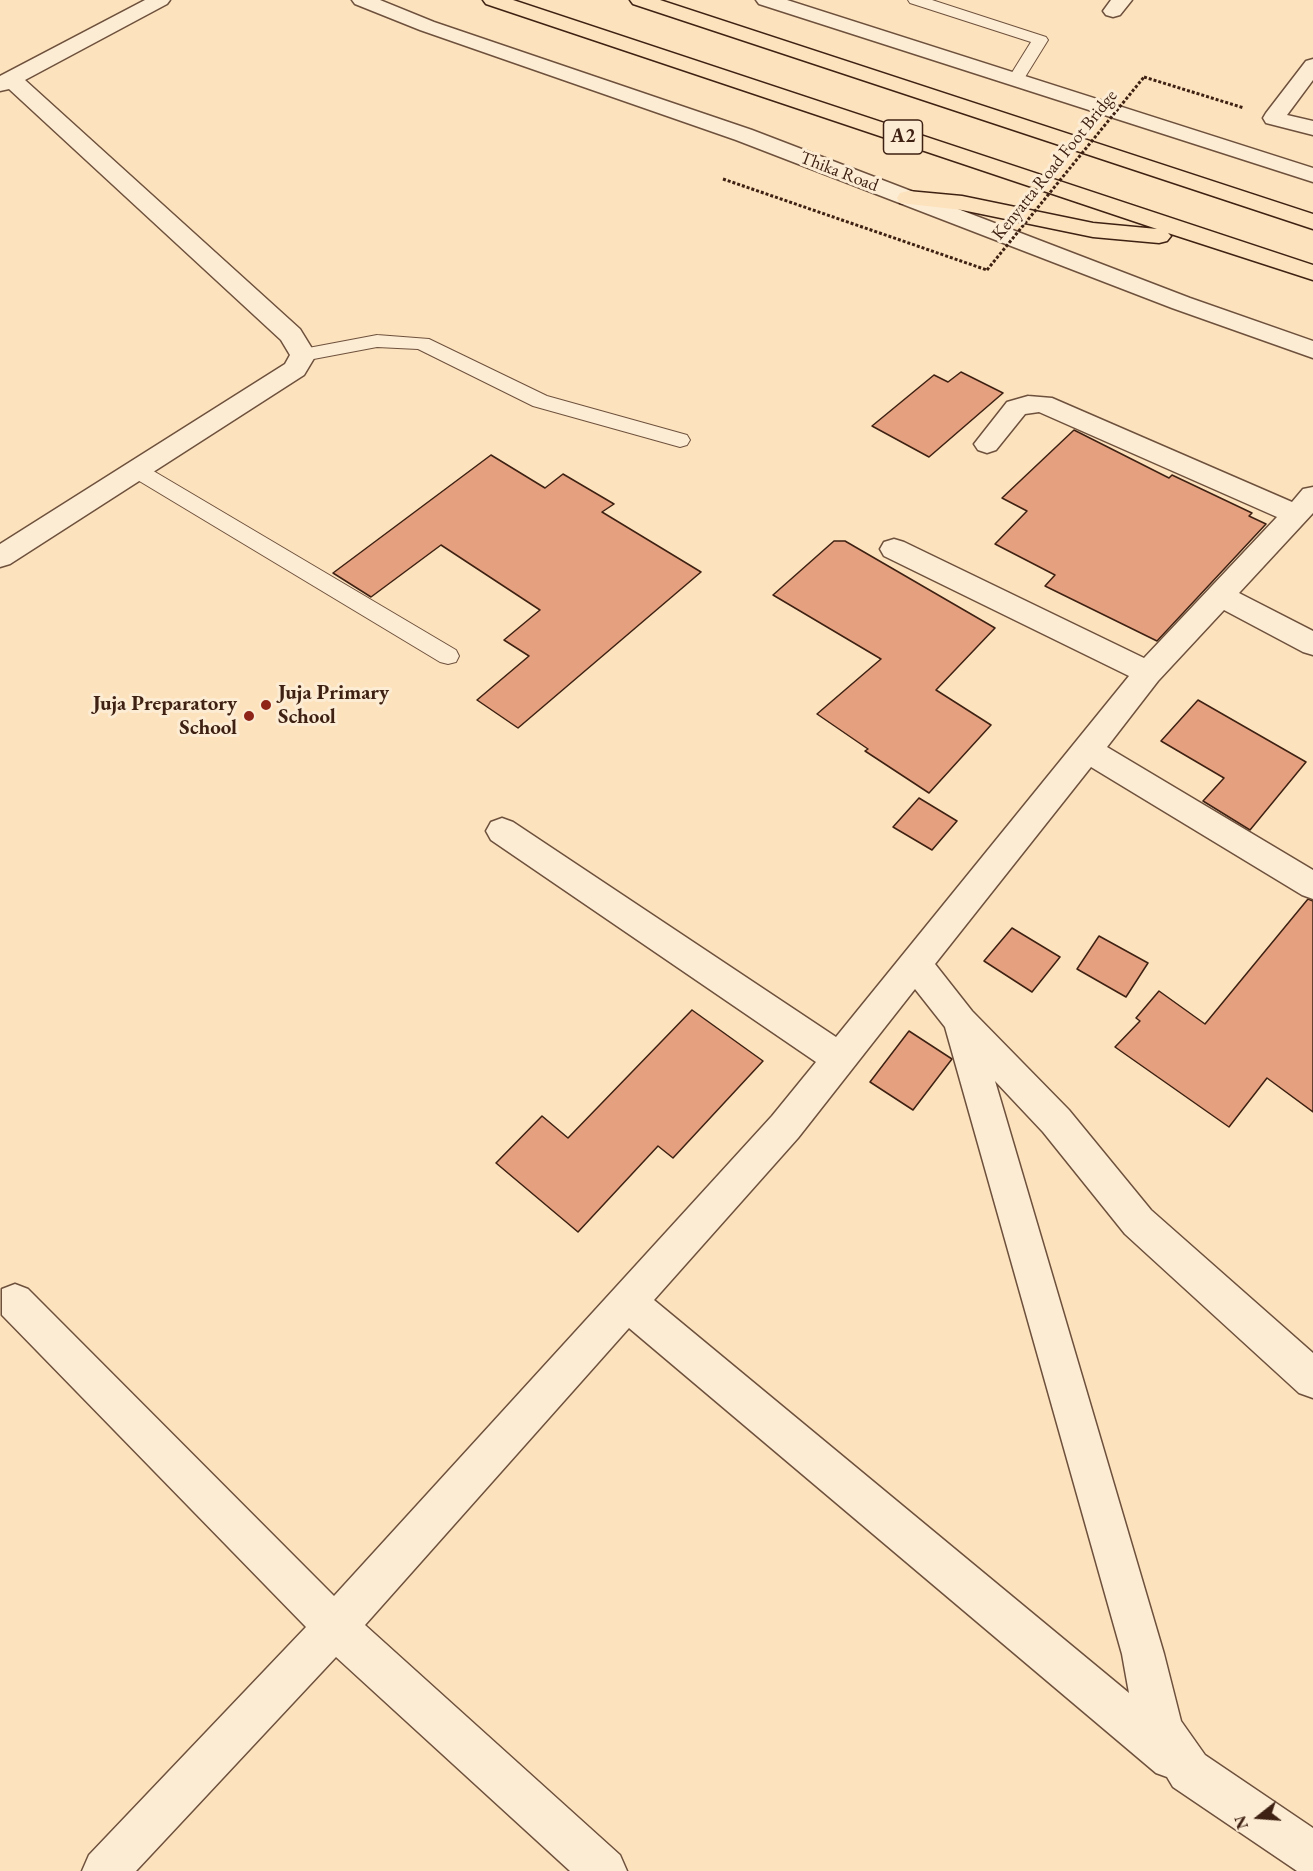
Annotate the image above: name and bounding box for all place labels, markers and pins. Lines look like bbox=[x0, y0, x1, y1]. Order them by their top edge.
place label: Juja Primary School bbox=[278, 680, 389, 730]
place label: Juja Preparatory School bbox=[93, 691, 237, 741]
marker: Juja Primary School bbox=[259, 698, 273, 712]
marker: Juja Preparatory School bbox=[242, 709, 256, 723]

